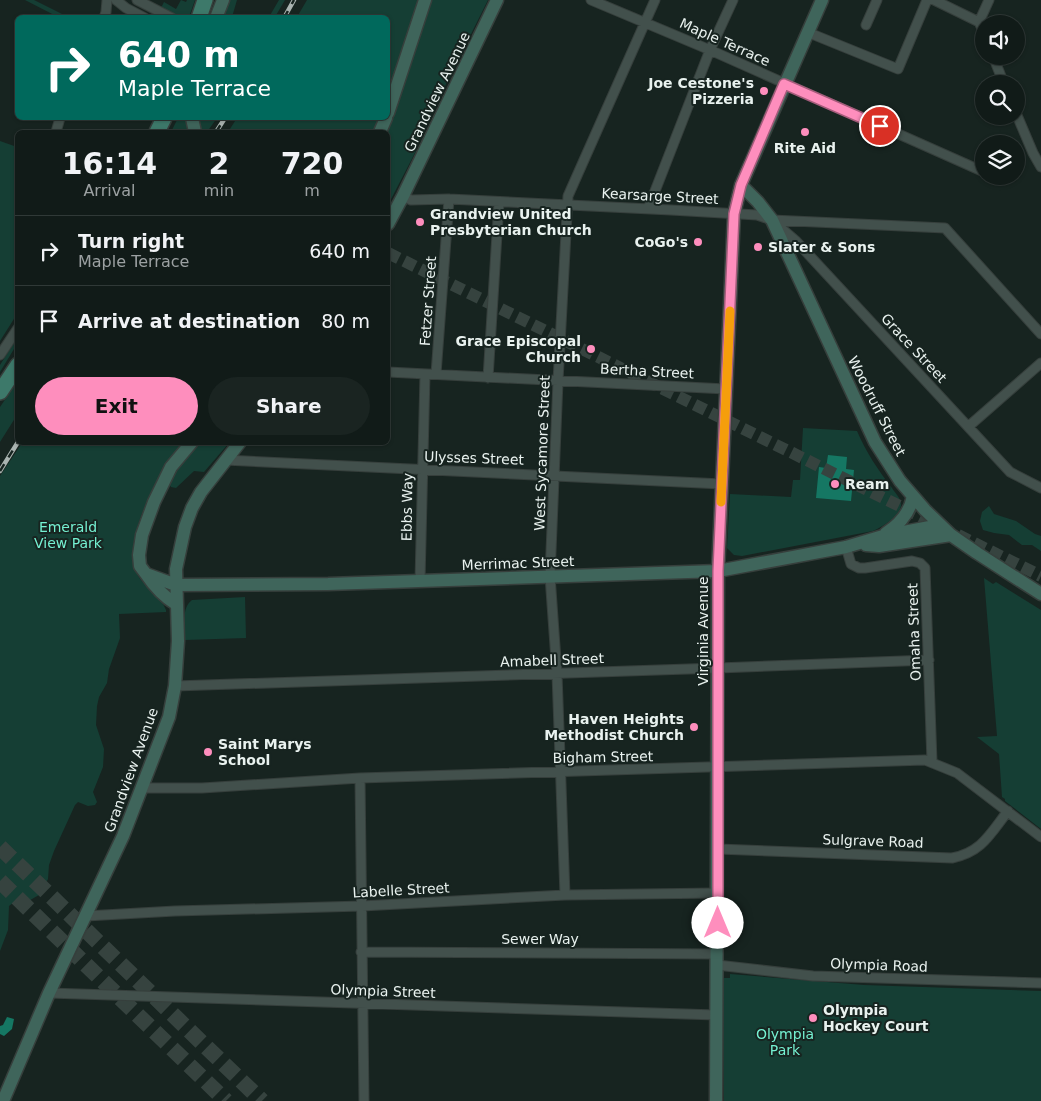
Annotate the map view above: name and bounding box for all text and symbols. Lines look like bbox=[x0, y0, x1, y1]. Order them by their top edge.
street label: Maple Terrace bbox=[677, 15, 773, 69]
map controls bbox=[975, 15, 1025, 185]
button: sound bbox=[975, 15, 1025, 65]
street label: Grandview Avenue bbox=[401, 29, 473, 155]
icon: right bbox=[35, 35, 100, 100]
text: 640 m bbox=[118, 35, 240, 75]
place label: Joe Cestone's Pizzeria bbox=[647, 75, 754, 107]
button: search bbox=[975, 75, 1025, 125]
text: Maple Terrace bbox=[118, 76, 271, 101]
marker: Joe Cestone's Pizzeria bbox=[758, 85, 770, 97]
pin bbox=[859, 105, 901, 147]
icon: arrive bbox=[866, 112, 894, 140]
marker: Rite Aid bbox=[799, 126, 811, 138]
button: layers bbox=[975, 135, 1025, 185]
place label: Rite Aid bbox=[774, 140, 836, 156]
text: 16:14 bbox=[62, 146, 157, 181]
text: 2 bbox=[208, 146, 229, 181]
text: 720 bbox=[281, 146, 343, 181]
text: Arrival bbox=[83, 181, 135, 200]
text: min bbox=[204, 181, 234, 200]
text: m bbox=[304, 181, 320, 200]
street label: Kearsarge Street bbox=[601, 185, 719, 207]
place label: Grandview United Presbyterian Church bbox=[430, 206, 592, 238]
marker: Grandview United Presbyterian Church bbox=[414, 216, 426, 228]
text: Turn right bbox=[78, 230, 184, 252]
place label: CoGo's bbox=[634, 234, 688, 250]
marker: CoGo's bbox=[692, 236, 704, 248]
icon: right bbox=[35, 237, 63, 265]
place label: Slater & Sons bbox=[768, 239, 875, 255]
text: 640 m bbox=[309, 240, 370, 262]
marker: Slater & Sons bbox=[752, 241, 764, 253]
text: Maple Terrace bbox=[78, 252, 189, 271]
street label: Fetzer Street bbox=[417, 255, 439, 347]
icon: arrive bbox=[35, 307, 63, 335]
text: Arrive at destination bbox=[78, 310, 300, 332]
text: 80 m bbox=[321, 310, 370, 332]
street label: Grace Street bbox=[878, 310, 950, 386]
place label: Grace Episcopal Church bbox=[456, 333, 581, 365]
marker: Grace Episcopal Church bbox=[585, 343, 597, 355]
street label: Woodruff Street bbox=[845, 353, 909, 459]
street label: Bertha Street bbox=[600, 361, 695, 381]
street label: West Sycamore Street bbox=[531, 374, 553, 531]
button: Exit bbox=[35, 377, 198, 435]
button: Share bbox=[208, 377, 370, 435]
street label: Ulysses Street bbox=[424, 448, 525, 468]
street label: Ebbs Way bbox=[398, 473, 416, 541]
place label: Ream bbox=[845, 476, 889, 492]
marker: Ream bbox=[829, 478, 841, 490]
park label: Emerald View Park bbox=[34, 519, 103, 551]
street label: Merrimac Street bbox=[461, 553, 575, 573]
street label: Virginia Avenue bbox=[695, 576, 711, 686]
street label: Omaha Street bbox=[904, 582, 924, 681]
street label: Amabell Street bbox=[500, 650, 605, 670]
street label: Grandview Avenue bbox=[101, 705, 161, 835]
place label: Haven Heights Methodist Church bbox=[544, 711, 684, 743]
marker: Haven Heights Methodist Church bbox=[688, 721, 700, 733]
place label: Saint Marys School bbox=[218, 736, 312, 768]
marker: Saint Marys School bbox=[202, 746, 214, 758]
street label: Bigham Street bbox=[553, 748, 654, 766]
street label: Sulgrave Road bbox=[822, 831, 924, 851]
street label: Labelle Street bbox=[352, 879, 450, 901]
position arrow bbox=[691, 896, 743, 948]
street label: Sewer Way bbox=[501, 931, 579, 947]
street label: Olympia Road bbox=[830, 955, 928, 975]
street label: Olympia Street bbox=[330, 981, 436, 1001]
place label: Olympia Hockey Court bbox=[823, 1002, 929, 1034]
marker: Olympia Hockey Court bbox=[807, 1012, 819, 1024]
park label: Olympia Park bbox=[756, 1026, 814, 1058]

